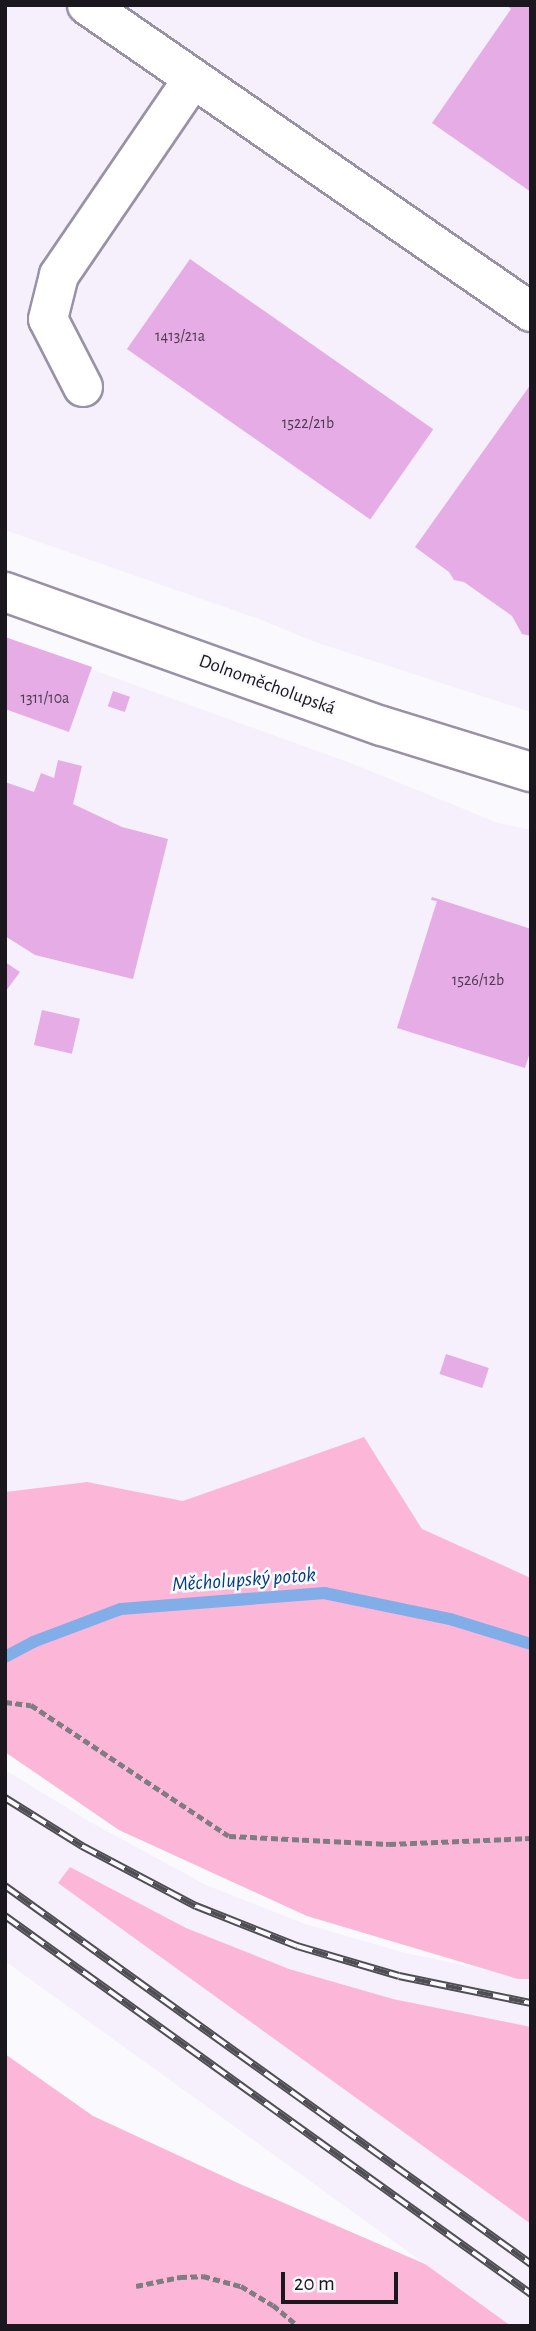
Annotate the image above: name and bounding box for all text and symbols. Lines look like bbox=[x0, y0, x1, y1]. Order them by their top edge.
house number: 1413/21a bbox=[155, 326, 205, 346]
house number: 1522/21b bbox=[282, 413, 334, 433]
street label: Dolnoměcholupská bbox=[196, 650, 338, 720]
house number: 1311/10a bbox=[20, 688, 70, 708]
house number: 1526/12b bbox=[452, 970, 504, 990]
water label: Měcholupský potok bbox=[171, 1562, 317, 1598]
scale bar bbox=[284, 2258, 401, 2302]
text: 20 m bbox=[294, 2273, 335, 2294]

